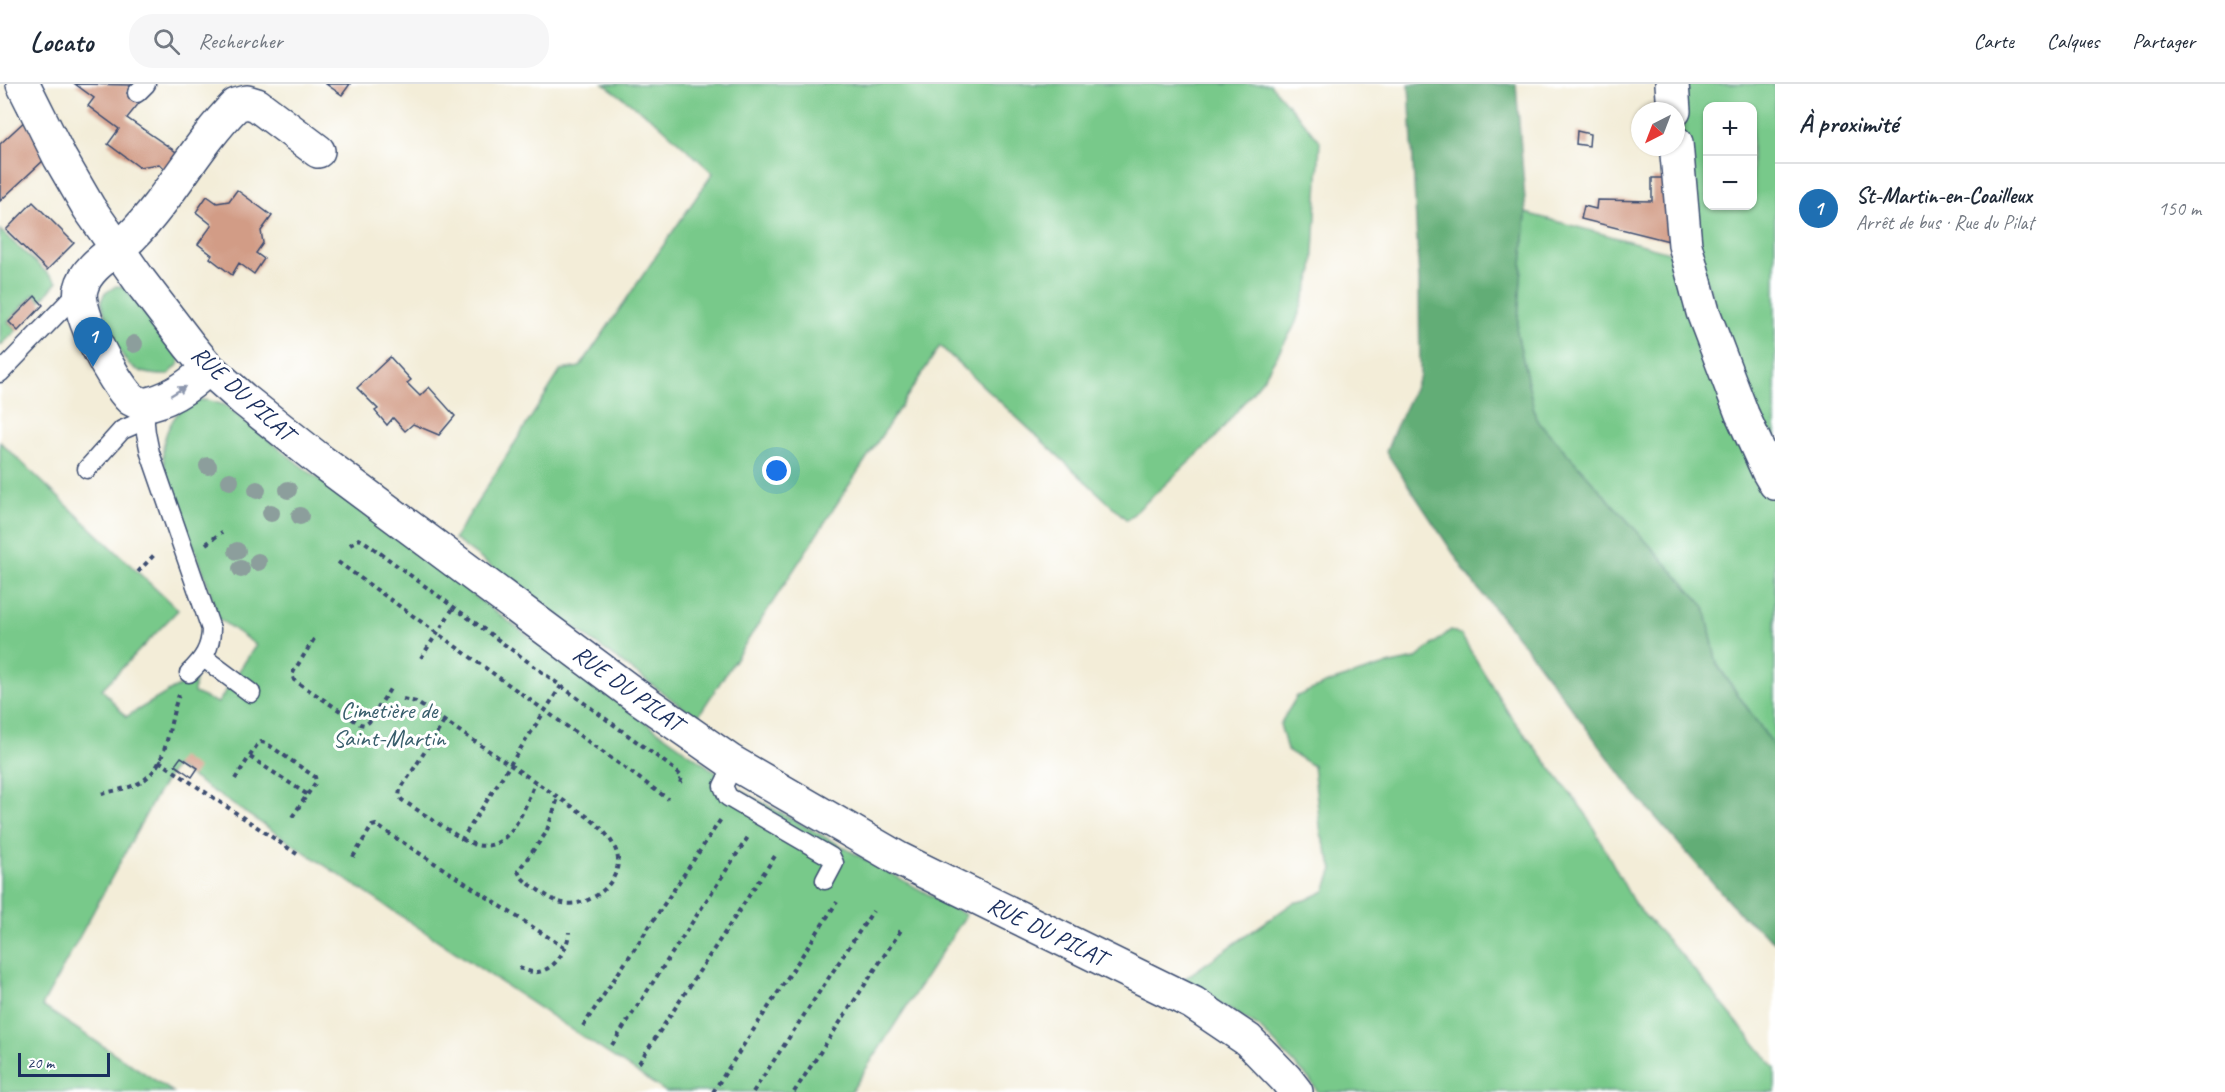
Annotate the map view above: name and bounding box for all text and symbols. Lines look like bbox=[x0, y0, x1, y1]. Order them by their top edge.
search box bbox=[129, 14, 549, 68]
text: Locato bbox=[30, 24, 93, 59]
icon: search bbox=[150, 25, 183, 58]
text: Rechercher bbox=[198, 27, 283, 55]
text: Carte bbox=[1973, 28, 2014, 54]
text: Calques bbox=[2047, 28, 2099, 54]
text: Partager bbox=[2132, 28, 2195, 54]
north arrow bbox=[1631, 102, 1685, 156]
map controls bbox=[1703, 102, 1757, 210]
button: + bbox=[1703, 102, 1757, 156]
text: À proximité bbox=[1799, 107, 1898, 140]
button: − bbox=[1703, 156, 1757, 210]
text: St-Martin-en-Coailleux bbox=[1856, 182, 2032, 210]
text: 1 bbox=[1814, 196, 1823, 221]
text: 150 m bbox=[2158, 196, 2201, 221]
text: Arrêt de bus · Rue du Pilat bbox=[1856, 210, 2034, 235]
pin: 1 bbox=[74, 318, 112, 367]
street label: RUE DU PILAT bbox=[185, 339, 305, 451]
one-way arrow bbox=[170, 385, 186, 396]
your location bbox=[762, 456, 791, 485]
street label: RUE DU PILAT bbox=[567, 638, 693, 741]
park label: Cimetière de Saint-Martin bbox=[333, 695, 447, 753]
street label: RUE DU PILAT bbox=[983, 889, 1116, 975]
scale bar bbox=[18, 1050, 110, 1078]
text: 20 m bbox=[27, 1053, 54, 1073]

